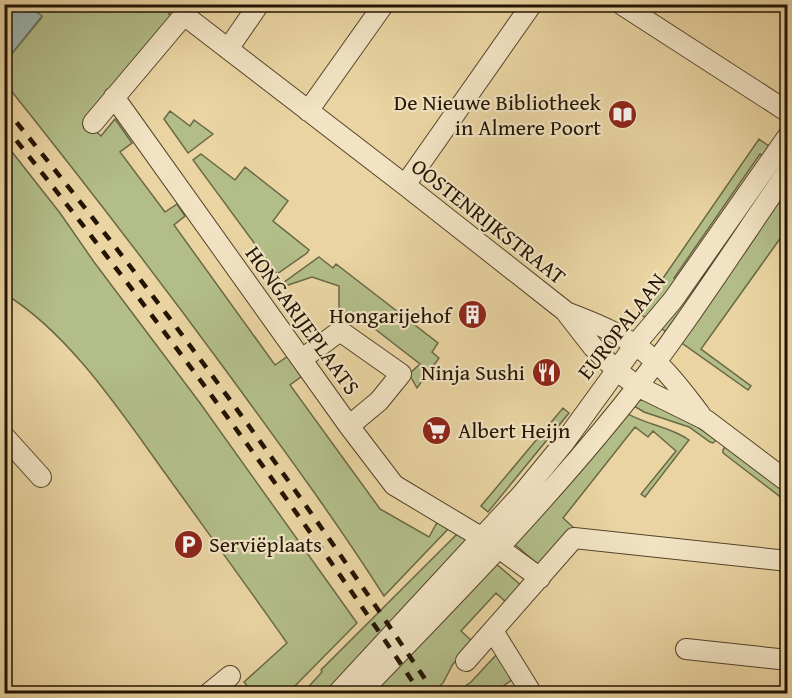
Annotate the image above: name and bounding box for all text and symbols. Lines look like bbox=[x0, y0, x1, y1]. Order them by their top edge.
place label: De Nieuwe Bibliotheek in Almere Poort bbox=[394, 86, 602, 143]
library icon: De Nieuwe Bibliotheek in Almere Poort bbox=[606, 99, 638, 131]
street label: OOSTENRIJKSTRAAT bbox=[405, 150, 573, 292]
street label: HONGARIJEPLAATS bbox=[238, 239, 368, 401]
street label: EUROPALAAN bbox=[569, 266, 673, 386]
place label: Hongarijehof bbox=[329, 299, 454, 331]
building icon: Hongarijehof bbox=[456, 299, 488, 331]
place label: Ninja Sushi bbox=[421, 356, 525, 388]
restaurant icon: Ninja Sushi bbox=[530, 356, 562, 388]
supermarket icon: Albert Heijn bbox=[421, 414, 453, 446]
place label: Albert Heijn bbox=[458, 414, 571, 446]
parking icon: Serviëplaats bbox=[172, 528, 204, 560]
place label: Serviëplaats bbox=[209, 528, 322, 560]

